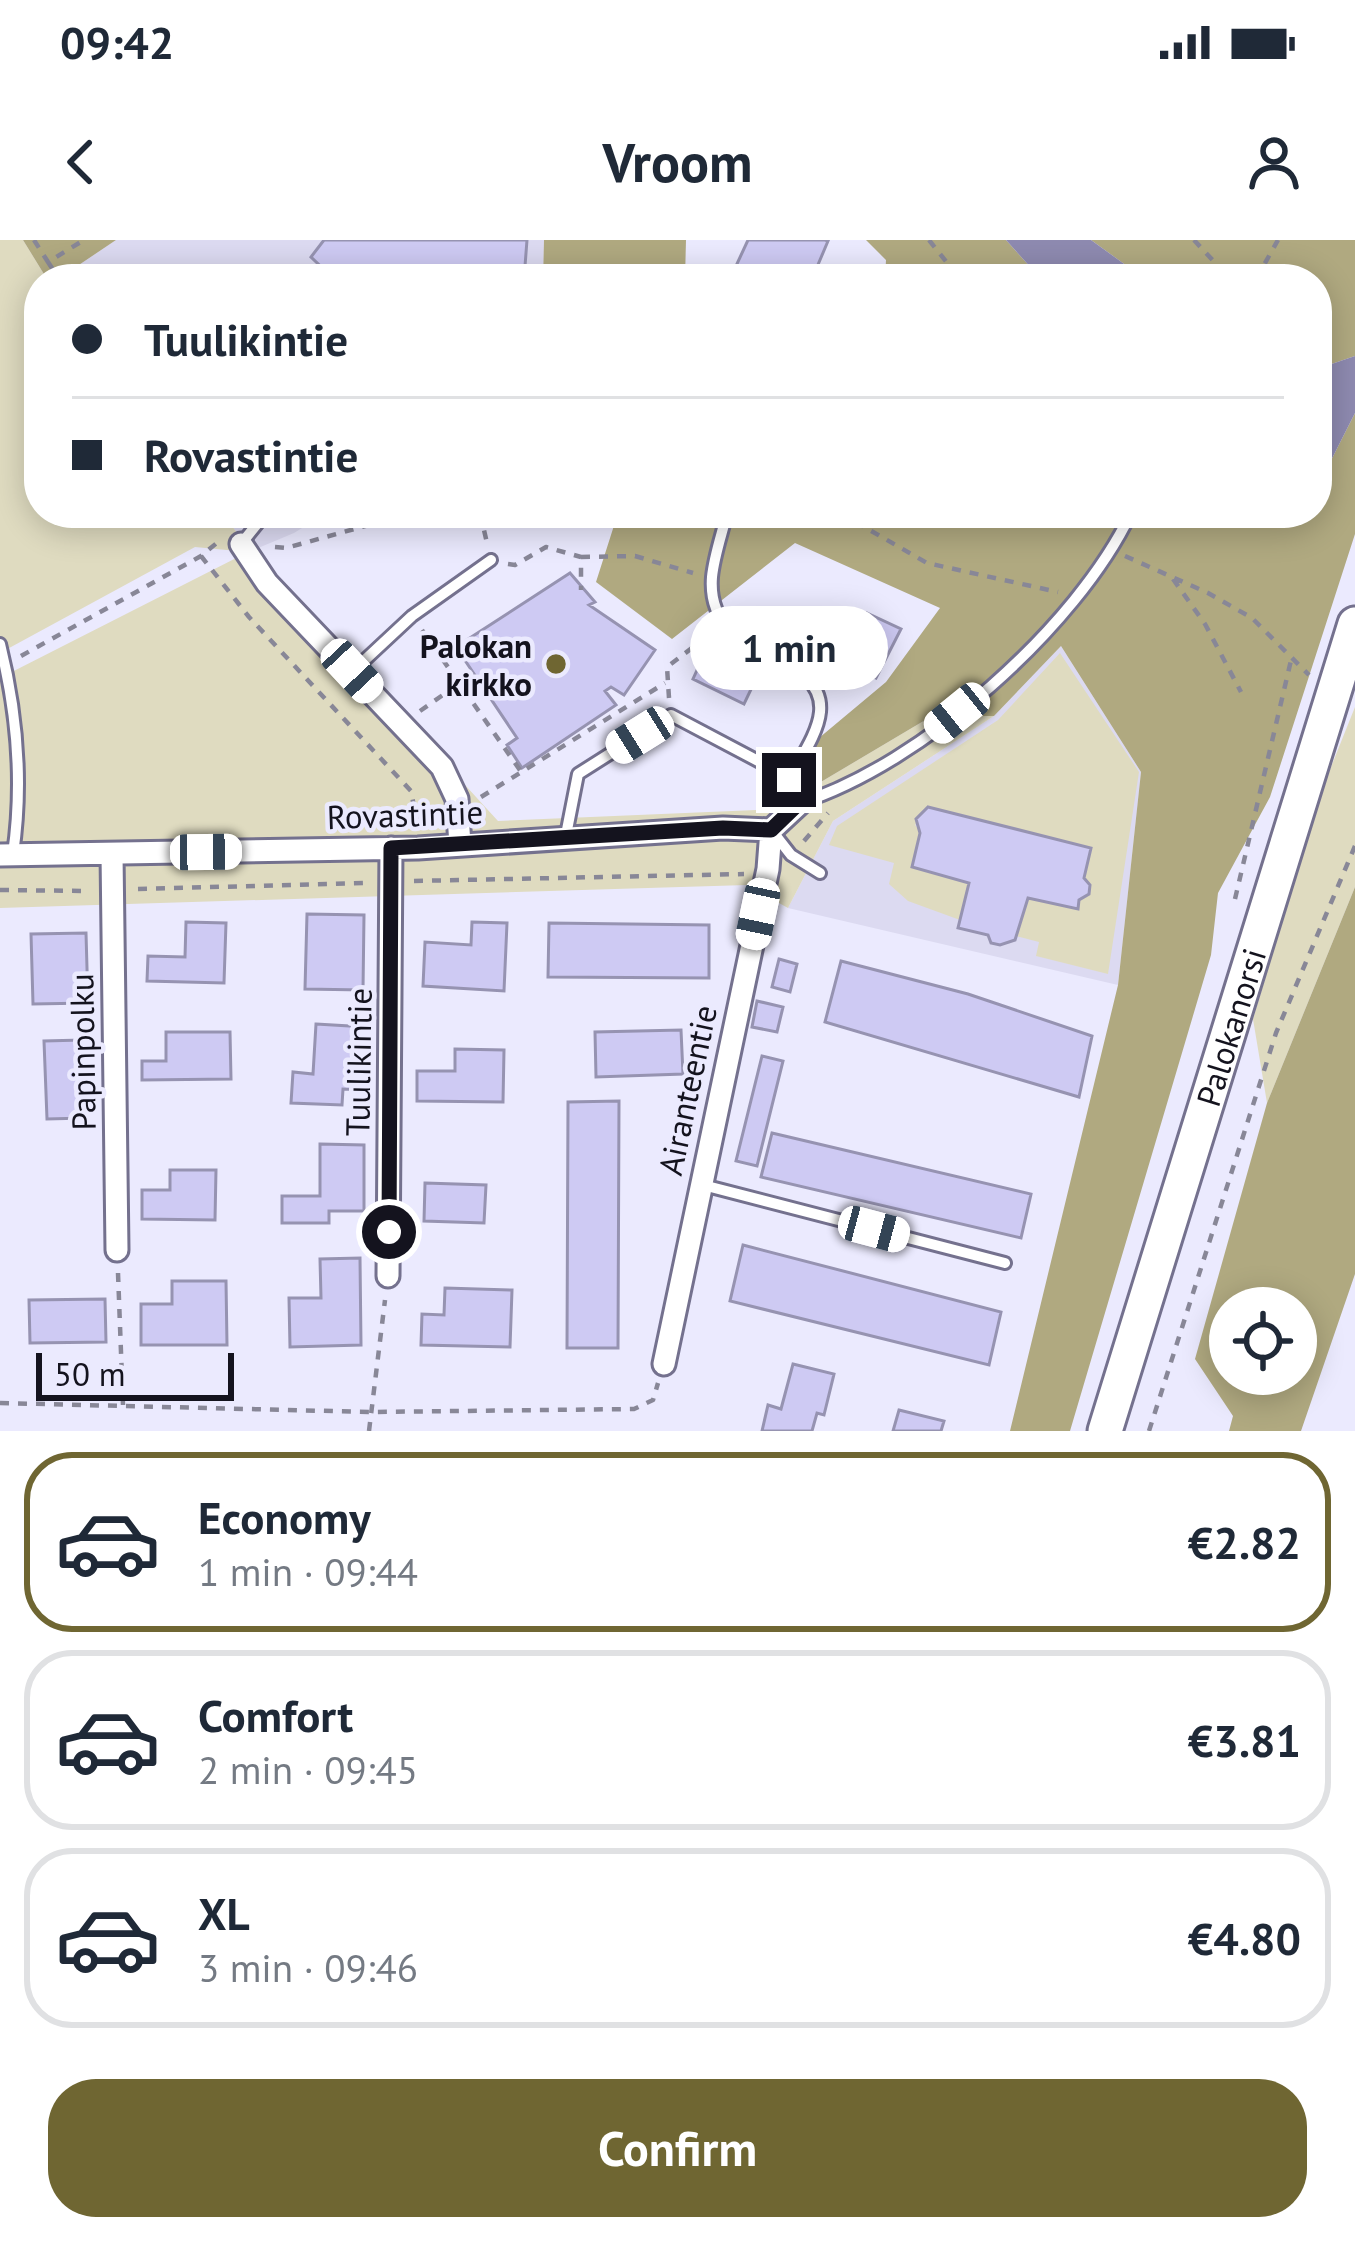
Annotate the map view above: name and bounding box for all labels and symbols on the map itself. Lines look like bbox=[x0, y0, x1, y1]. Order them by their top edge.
callout: 1 min bbox=[690, 606, 888, 690]
place label: Palokan kirkko bbox=[420, 624, 532, 705]
car bbox=[314, 632, 390, 710]
marker: Palokan kirkko bbox=[543, 651, 569, 677]
car bbox=[918, 676, 996, 750]
car bbox=[600, 701, 680, 769]
route end bbox=[762, 753, 816, 807]
street label: Rovastintie bbox=[326, 790, 484, 838]
car bbox=[170, 833, 242, 871]
car bbox=[733, 875, 783, 953]
street label: Palokanorsi bbox=[1186, 943, 1275, 1111]
street label: Papinpolku bbox=[59, 973, 105, 1131]
street label: Tuulikintie bbox=[335, 987, 381, 1137]
street label: Airanteentie bbox=[648, 1001, 726, 1179]
car bbox=[835, 1202, 913, 1256]
route start bbox=[362, 1205, 416, 1259]
scale bar bbox=[36, 1347, 234, 1400]

